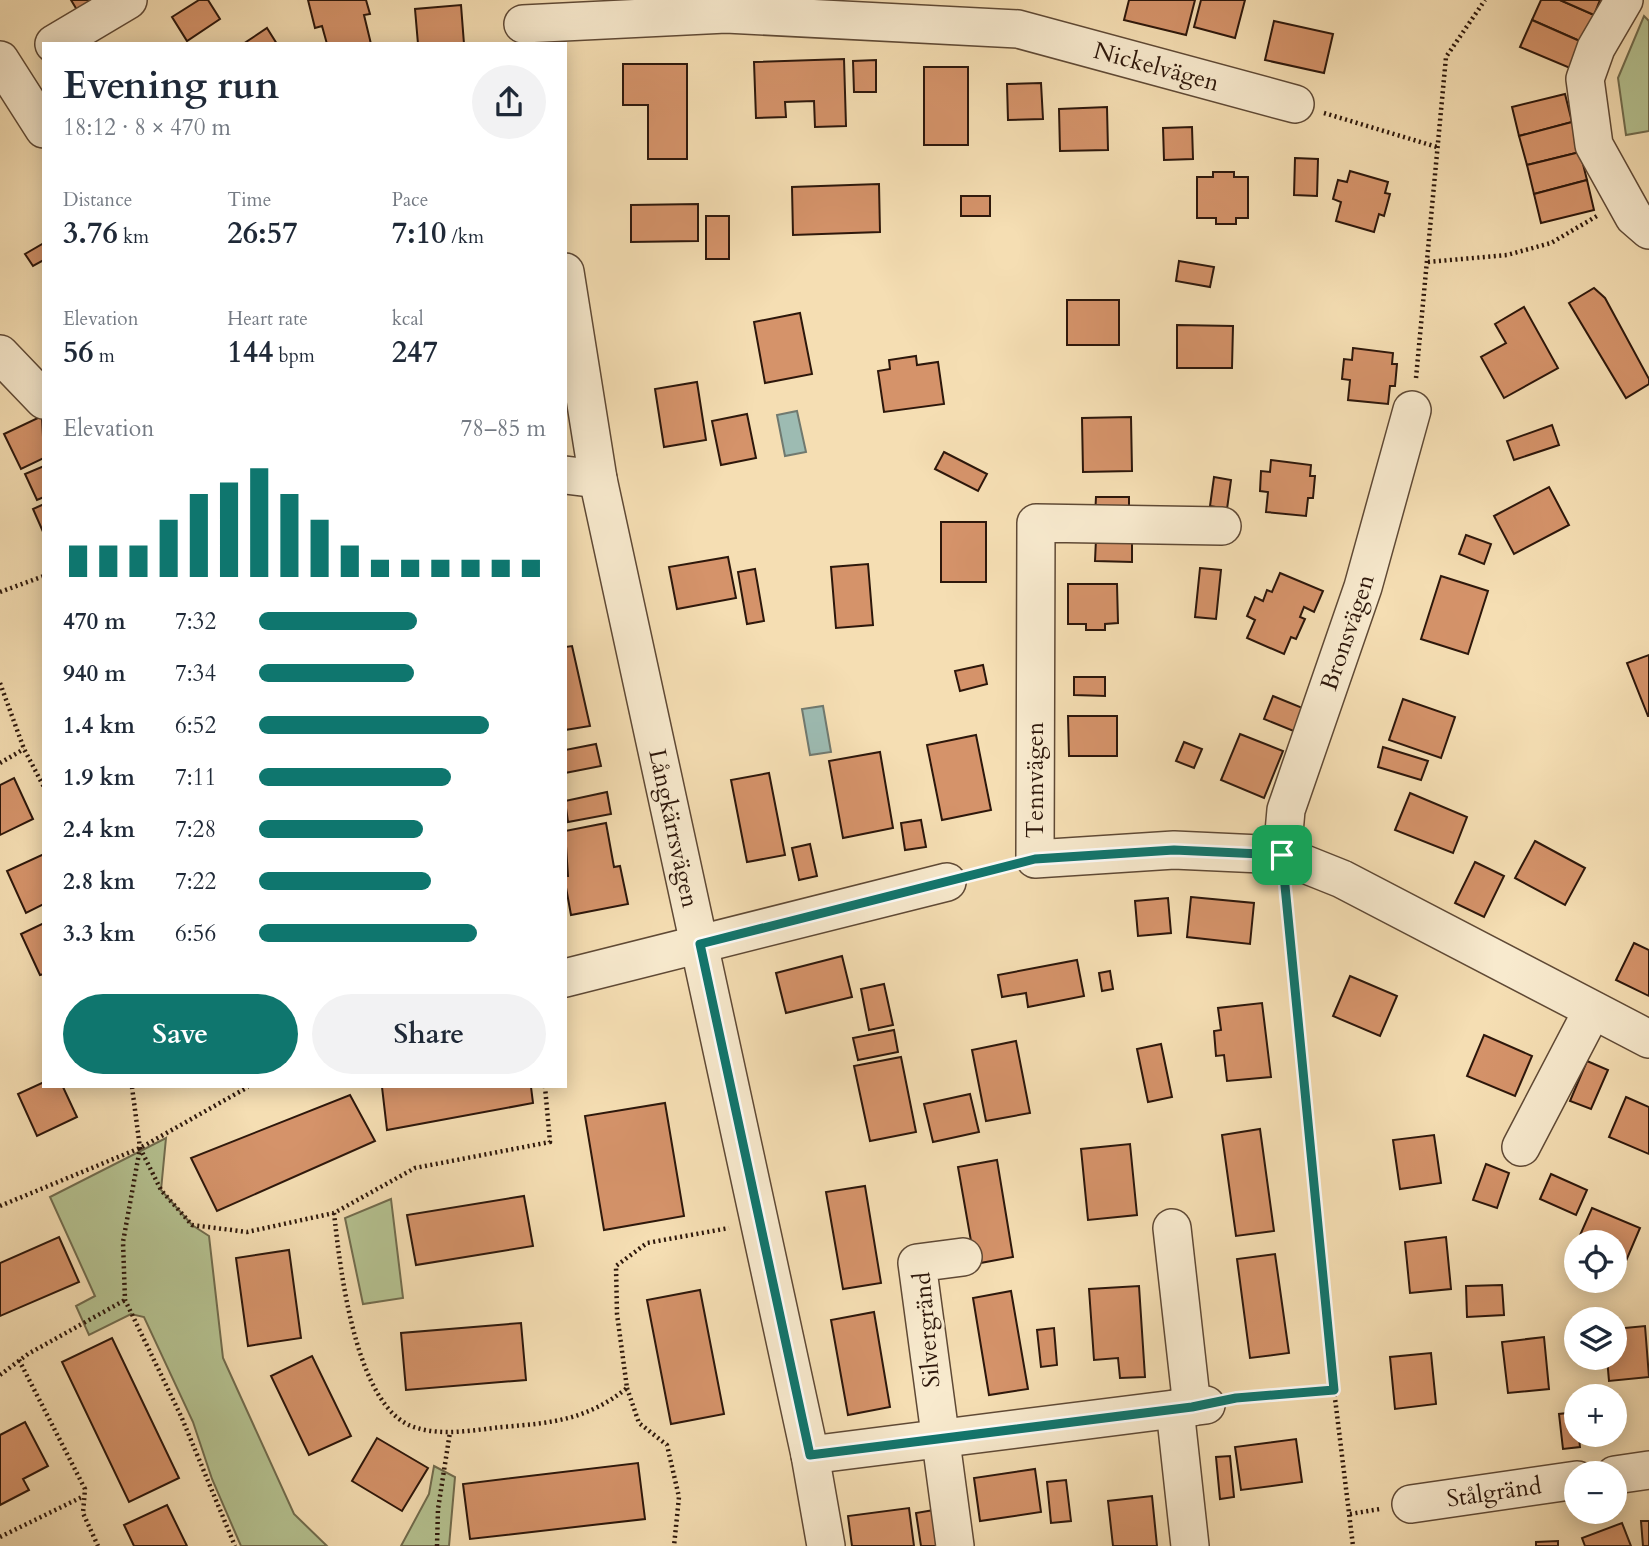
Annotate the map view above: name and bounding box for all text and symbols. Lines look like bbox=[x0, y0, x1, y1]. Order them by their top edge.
street label: Nickelvägen bbox=[1090, 34, 1223, 99]
text: Evening run bbox=[63, 60, 279, 112]
button: share bbox=[472, 65, 546, 139]
text: 18:12 · 8 × 470 m bbox=[63, 112, 231, 143]
text: Distance bbox=[63, 187, 132, 213]
text: Time bbox=[227, 187, 271, 213]
text: Pace bbox=[392, 187, 428, 213]
text: 3.76 bbox=[63, 213, 118, 254]
text: 26:57 bbox=[227, 213, 298, 254]
text: 7:10 bbox=[392, 213, 446, 254]
text: km bbox=[118, 224, 149, 250]
text: /km bbox=[446, 224, 484, 250]
text: Elevation bbox=[63, 306, 138, 332]
text: Heart rate bbox=[227, 306, 308, 332]
text: kcal bbox=[392, 306, 424, 332]
text: 56 bbox=[63, 332, 94, 373]
text: 144 bbox=[227, 332, 273, 373]
text: 247 bbox=[392, 332, 438, 373]
text: m bbox=[94, 343, 115, 369]
text: bpm bbox=[273, 343, 315, 369]
text: Elevation bbox=[63, 413, 154, 444]
text: 78–85 m bbox=[461, 413, 546, 444]
street label: Bronsvägen bbox=[1312, 571, 1382, 695]
text: 470 m bbox=[63, 606, 126, 637]
text: 7:32 bbox=[175, 606, 216, 637]
text: 940 m bbox=[63, 658, 126, 689]
text: 7:34 bbox=[175, 658, 216, 689]
text: 1.4 km bbox=[63, 710, 135, 741]
text: 6:52 bbox=[175, 710, 216, 741]
street label: Tennvägen bbox=[1019, 721, 1052, 838]
street label: Långkärrsvägen bbox=[641, 746, 707, 911]
text: 1.9 km bbox=[63, 762, 135, 793]
text: 7:11 bbox=[175, 762, 216, 793]
text: 2.4 km bbox=[63, 814, 135, 845]
text: 7:28 bbox=[175, 814, 216, 845]
pin bbox=[1252, 825, 1312, 885]
icon: arrive bbox=[1263, 836, 1301, 874]
text: 2.8 km bbox=[63, 866, 135, 897]
text: 7:22 bbox=[175, 866, 216, 897]
text: 3.3 km bbox=[63, 918, 135, 949]
text: 6:56 bbox=[175, 918, 216, 949]
button: Save bbox=[63, 994, 298, 1074]
button: Share bbox=[312, 994, 546, 1074]
map controls bbox=[1564, 1230, 1627, 1524]
button: locate bbox=[1564, 1230, 1627, 1293]
street label: Silvergränd bbox=[905, 1271, 948, 1389]
button: layers bbox=[1564, 1307, 1627, 1370]
button: + bbox=[1564, 1384, 1627, 1447]
button: − bbox=[1564, 1461, 1627, 1524]
street label: Stålgränd bbox=[1445, 1469, 1544, 1515]

